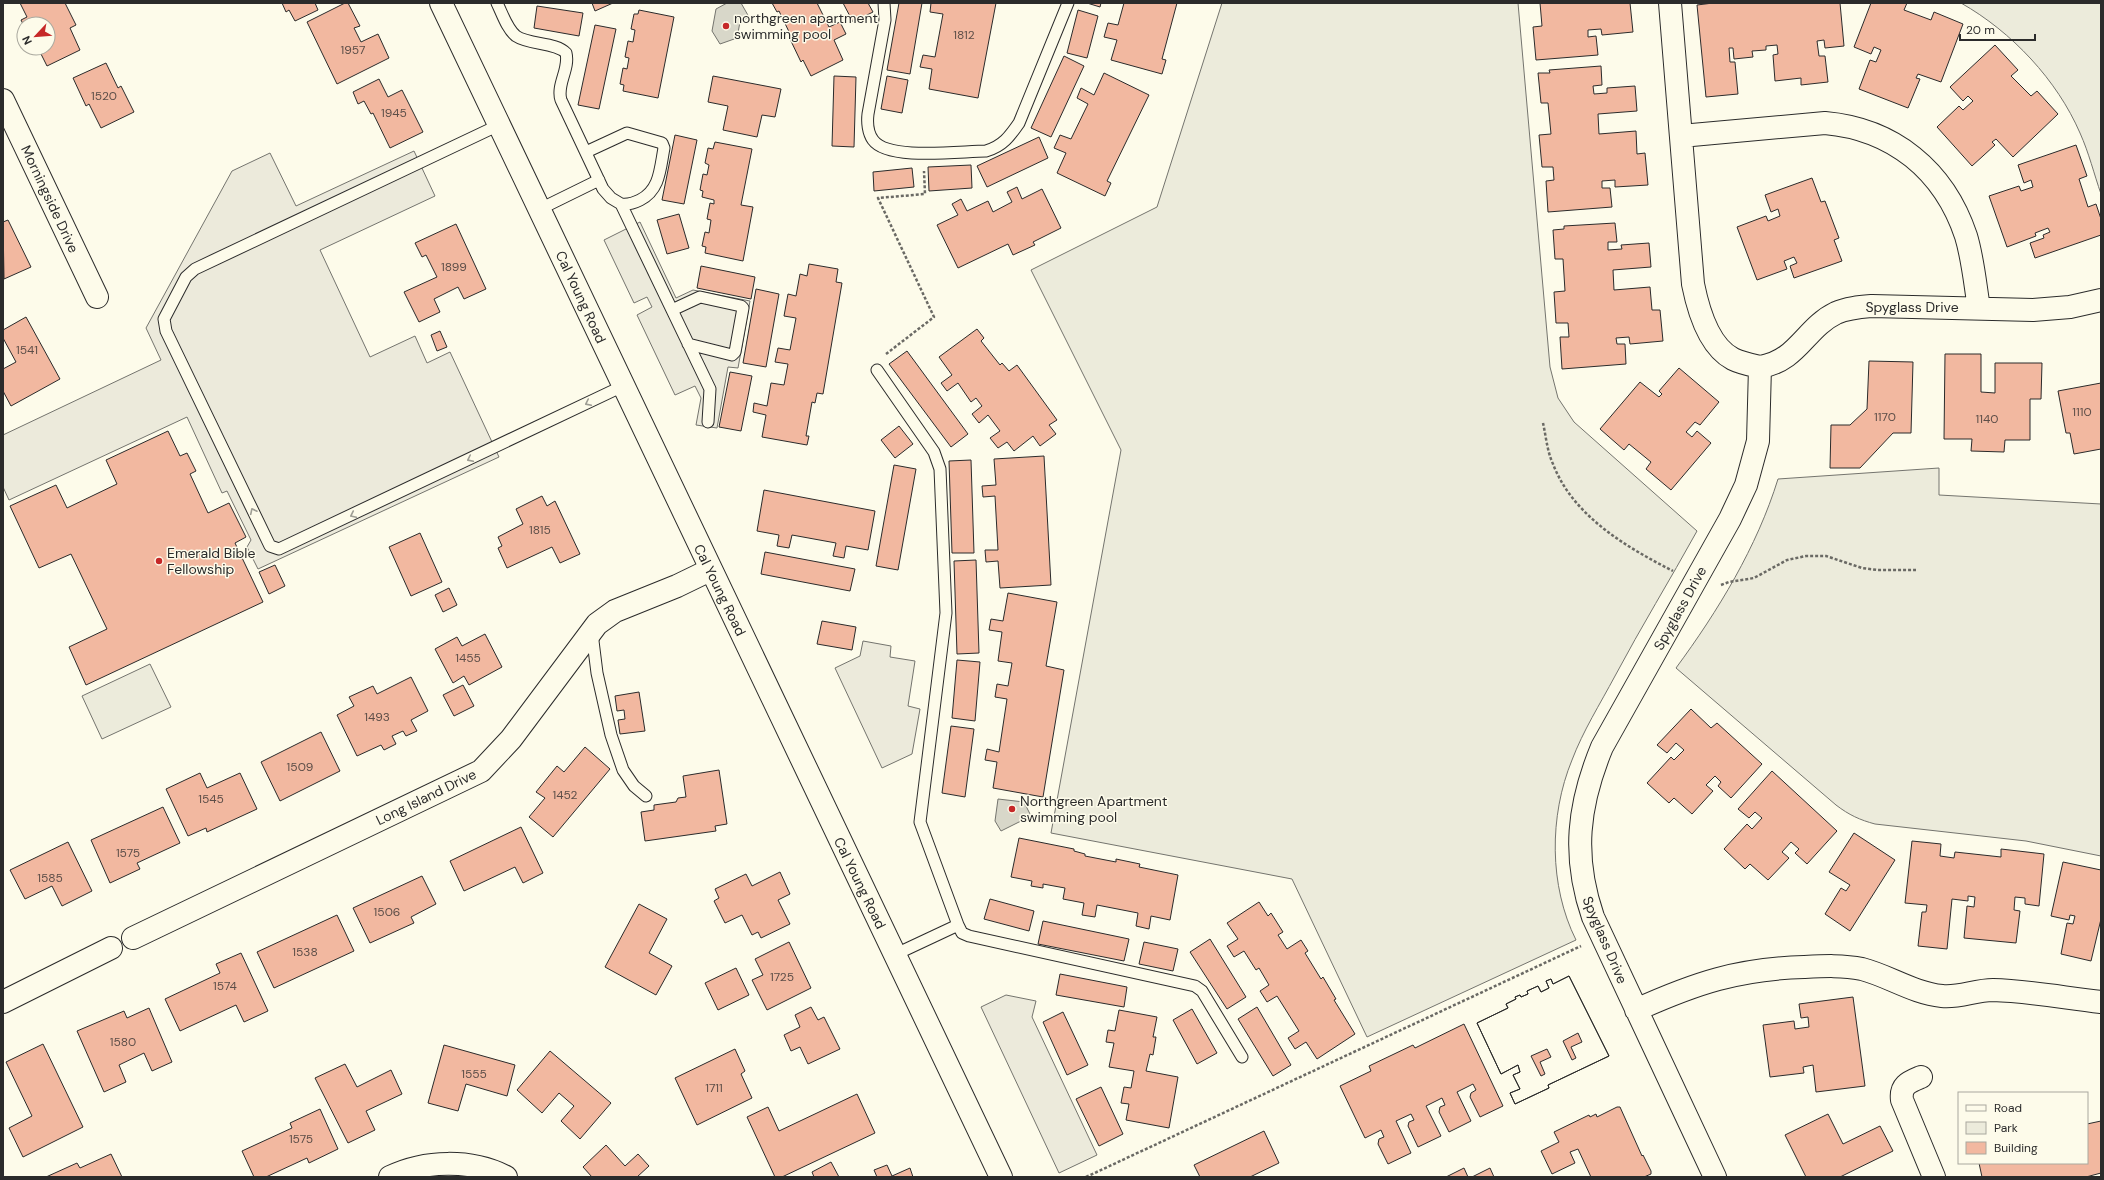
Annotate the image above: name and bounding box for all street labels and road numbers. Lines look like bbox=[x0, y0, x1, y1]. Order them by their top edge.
street label: Morningside Drive bbox=[17, 142, 83, 256]
street label: Cal Young Road bbox=[552, 248, 610, 346]
street label: Spyglass Drive bbox=[1865, 298, 1959, 316]
street label: Cal Young Road bbox=[690, 541, 750, 639]
street label: Spyglass Drive bbox=[1650, 563, 1710, 653]
street label: Long Island Drive bbox=[373, 765, 479, 829]
street label: Cal Young Road bbox=[830, 834, 890, 932]
street label: Spyglass Drive bbox=[1579, 894, 1632, 986]

